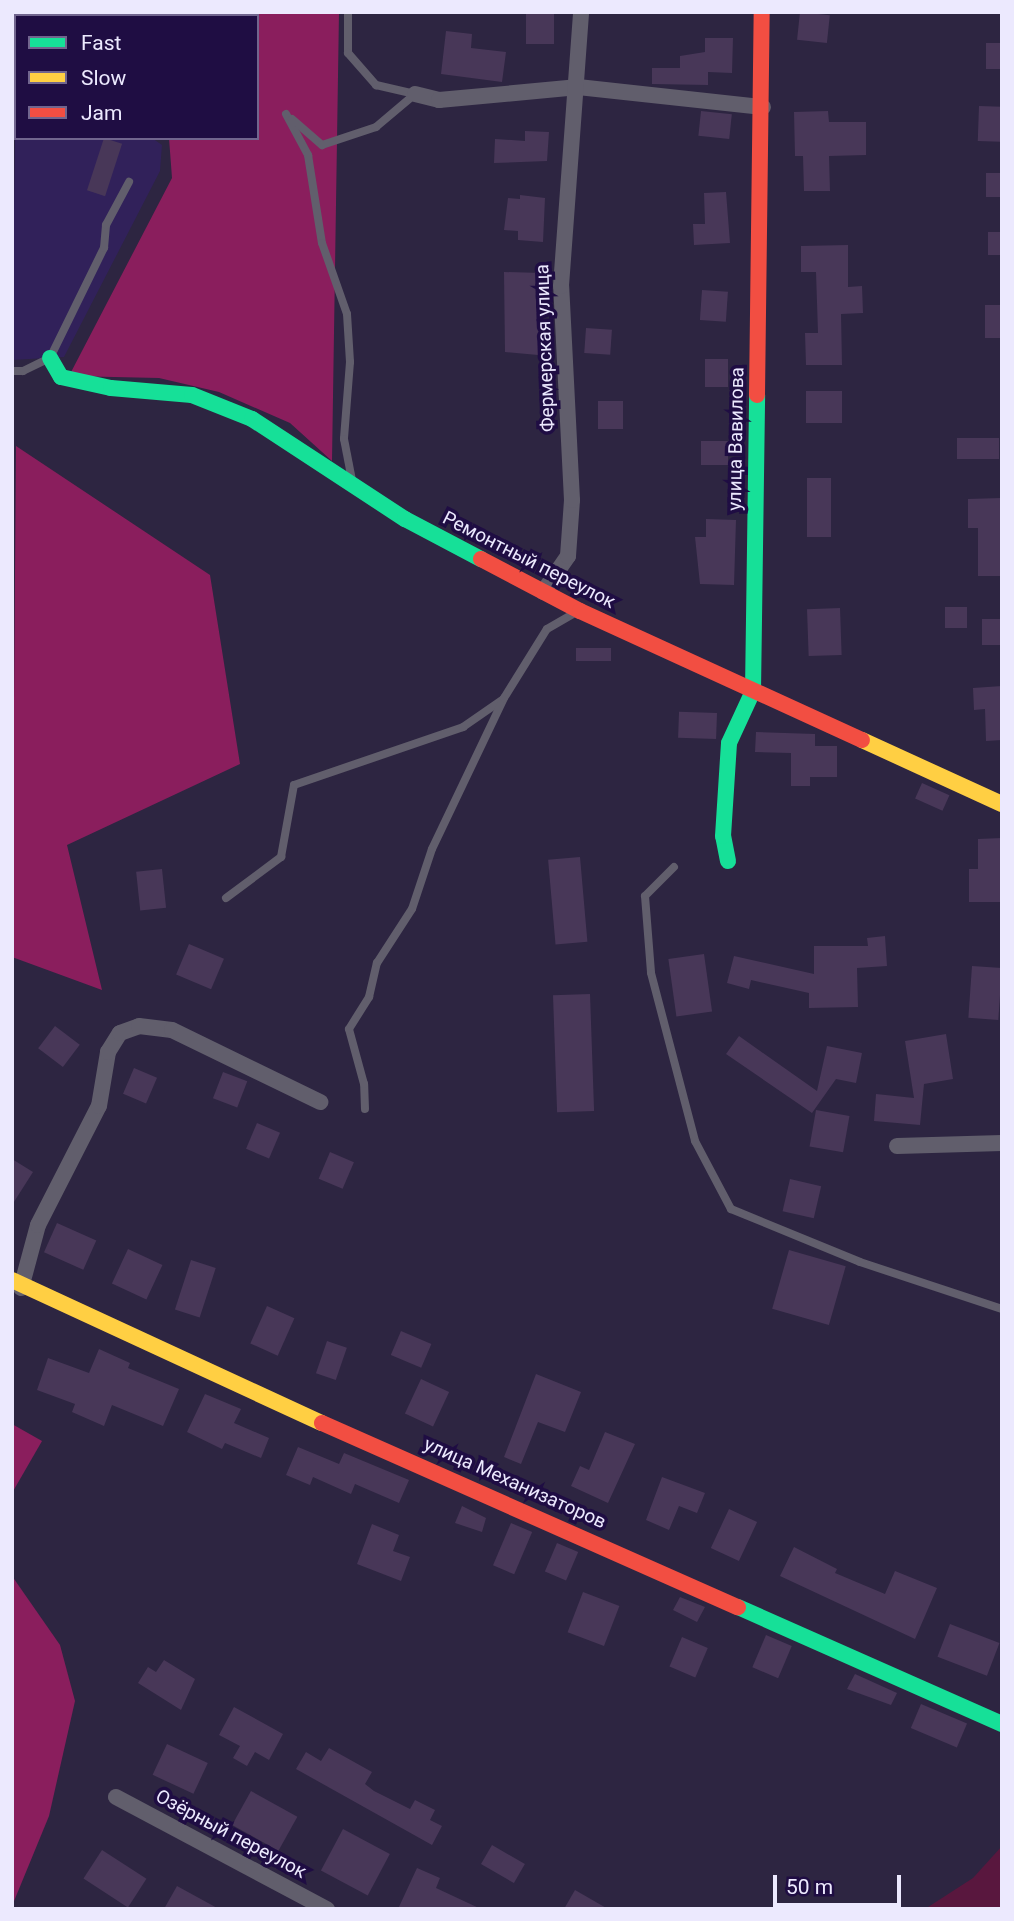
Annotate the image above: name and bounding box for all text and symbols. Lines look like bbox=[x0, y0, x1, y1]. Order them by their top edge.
legend bbox=[14, 14, 259, 140]
text: Fast bbox=[81, 31, 121, 55]
text: Slow bbox=[81, 66, 126, 90]
text: Jam bbox=[81, 101, 122, 125]
street label: Фермерская улица bbox=[531, 264, 559, 432]
street label: улица Вавилова bbox=[723, 367, 749, 511]
street label: Ремонтный переулок bbox=[439, 507, 619, 613]
street label: улица Механизаторов bbox=[420, 1433, 610, 1533]
street label: Озёрный переулок bbox=[152, 1785, 310, 1883]
scale bar bbox=[776, 1862, 904, 1906]
text: 50 m bbox=[786, 1875, 833, 1899]

